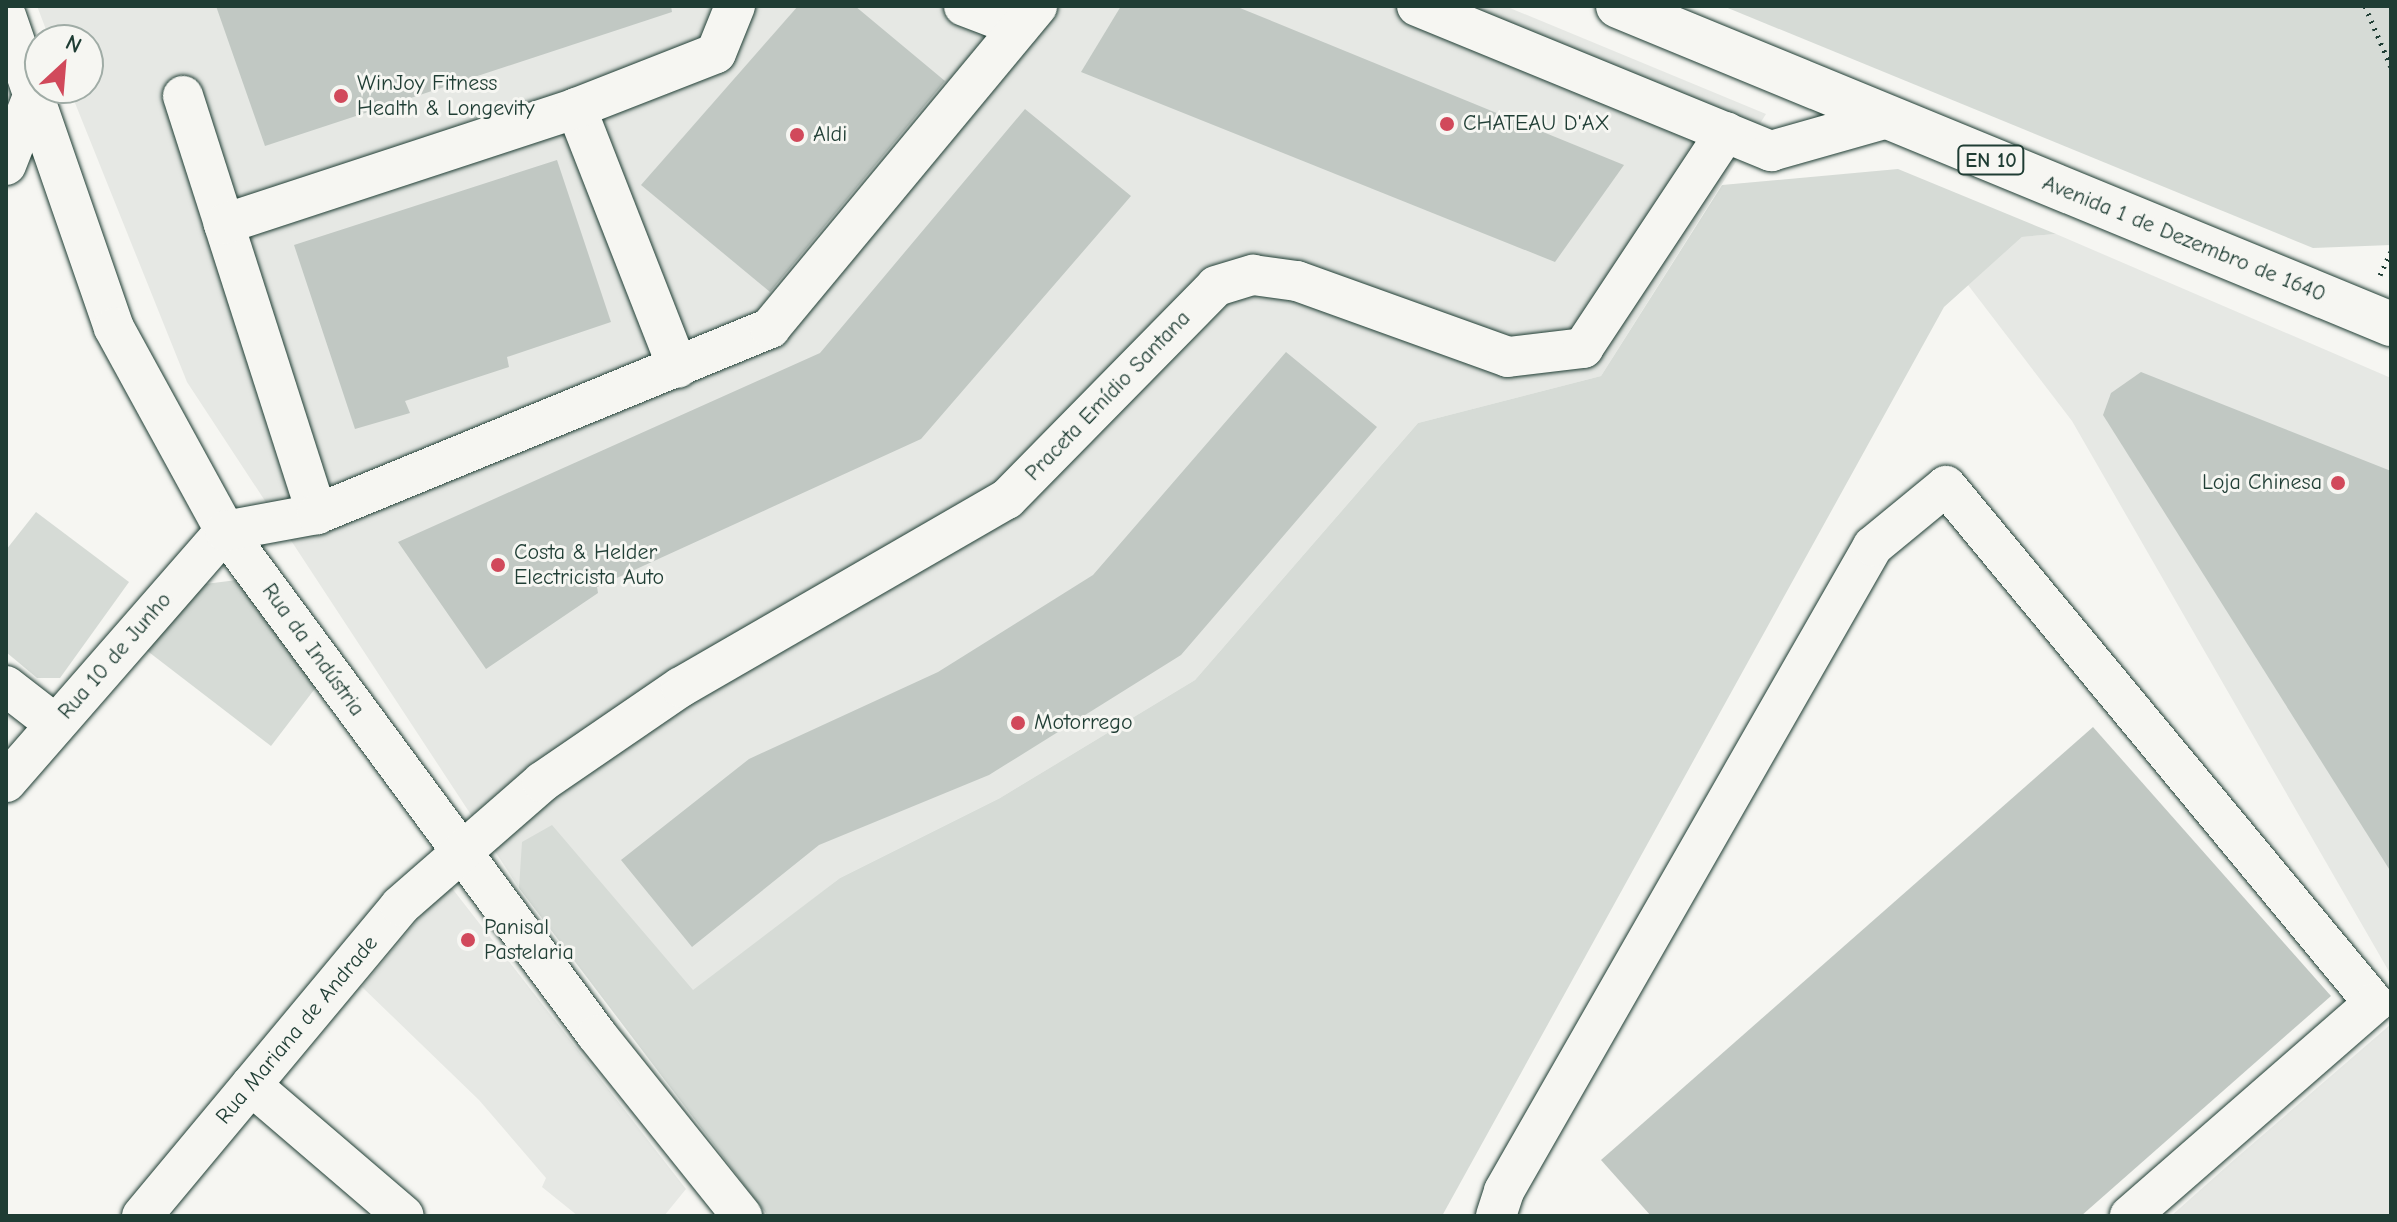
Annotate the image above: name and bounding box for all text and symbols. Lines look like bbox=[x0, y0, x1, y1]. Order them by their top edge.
north arrow bbox=[24, 24, 104, 104]
text: N bbox=[61, 29, 86, 59]
place label: WinJoy Fitness Health & Longevity bbox=[357, 70, 534, 122]
marker: WinJoy Fitness Health & Longevity bbox=[332, 87, 350, 105]
place label: CHATEAU D'AX bbox=[1463, 111, 1610, 137]
marker: CHATEAU D'AX bbox=[1438, 115, 1456, 133]
place label: Aldi bbox=[813, 122, 847, 148]
marker: Aldi bbox=[788, 126, 806, 144]
road number: EN 10 bbox=[1957, 144, 2025, 176]
street label: Avenida 1 de Dezembro de 1640 bbox=[2039, 170, 2329, 308]
street label: Praceta Emídio Santana bbox=[1020, 305, 1196, 487]
place label: Loja Chinesa bbox=[2202, 470, 2322, 496]
marker: Loja Chinesa bbox=[2329, 474, 2347, 492]
place label: Costa & Helder Electricista Auto bbox=[514, 539, 664, 590]
marker: Costa & Helder Electricista Auto bbox=[489, 556, 507, 574]
street label: Rua da Indústria bbox=[256, 578, 370, 722]
street label: Rua 10 de Junho bbox=[53, 587, 177, 725]
place label: Motorrego bbox=[1034, 710, 1133, 736]
marker: Motorrego bbox=[1009, 714, 1027, 732]
place label: Panisal Pastelaria bbox=[484, 914, 574, 966]
street label: Rua Mariana de Andrade bbox=[210, 930, 384, 1130]
marker: Panisal Pastelaria bbox=[459, 931, 477, 949]

